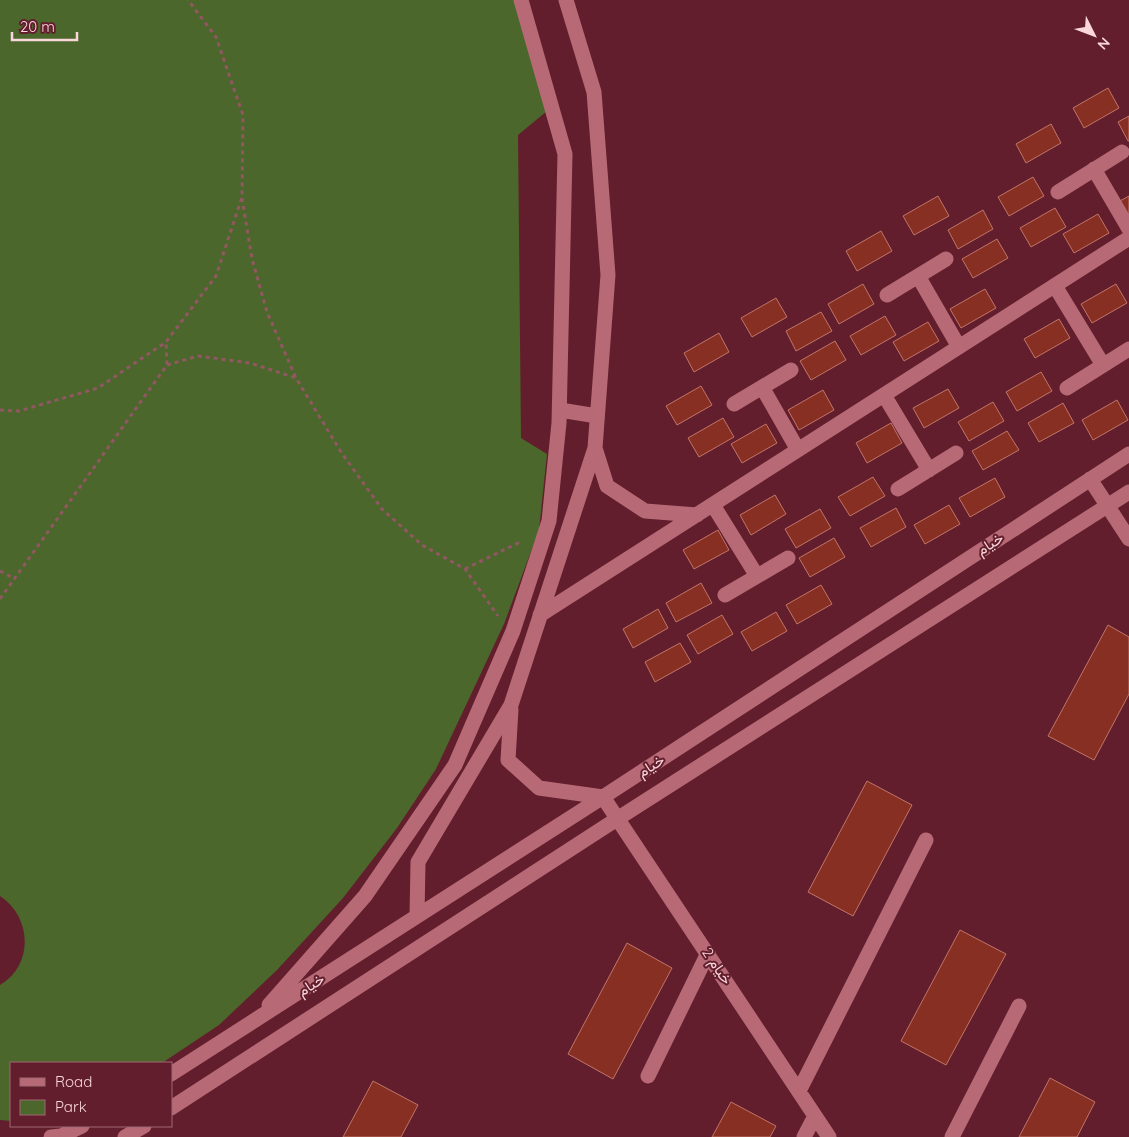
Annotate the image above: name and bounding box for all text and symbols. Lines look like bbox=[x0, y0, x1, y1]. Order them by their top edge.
scale bar bbox=[12, 10, 78, 42]
north arrow bbox=[1069, 10, 1119, 60]
text: 20 m bbox=[20, 17, 55, 36]
text: N bbox=[1094, 34, 1114, 54]
street label: خیام bbox=[973, 528, 1007, 560]
street label: خیام bbox=[634, 750, 668, 782]
street label: خیام 2 bbox=[697, 944, 737, 988]
street label: خیام bbox=[294, 969, 328, 1001]
legend bbox=[10, 1062, 172, 1127]
text: Road bbox=[55, 1072, 92, 1091]
text: Park bbox=[55, 1097, 87, 1116]

